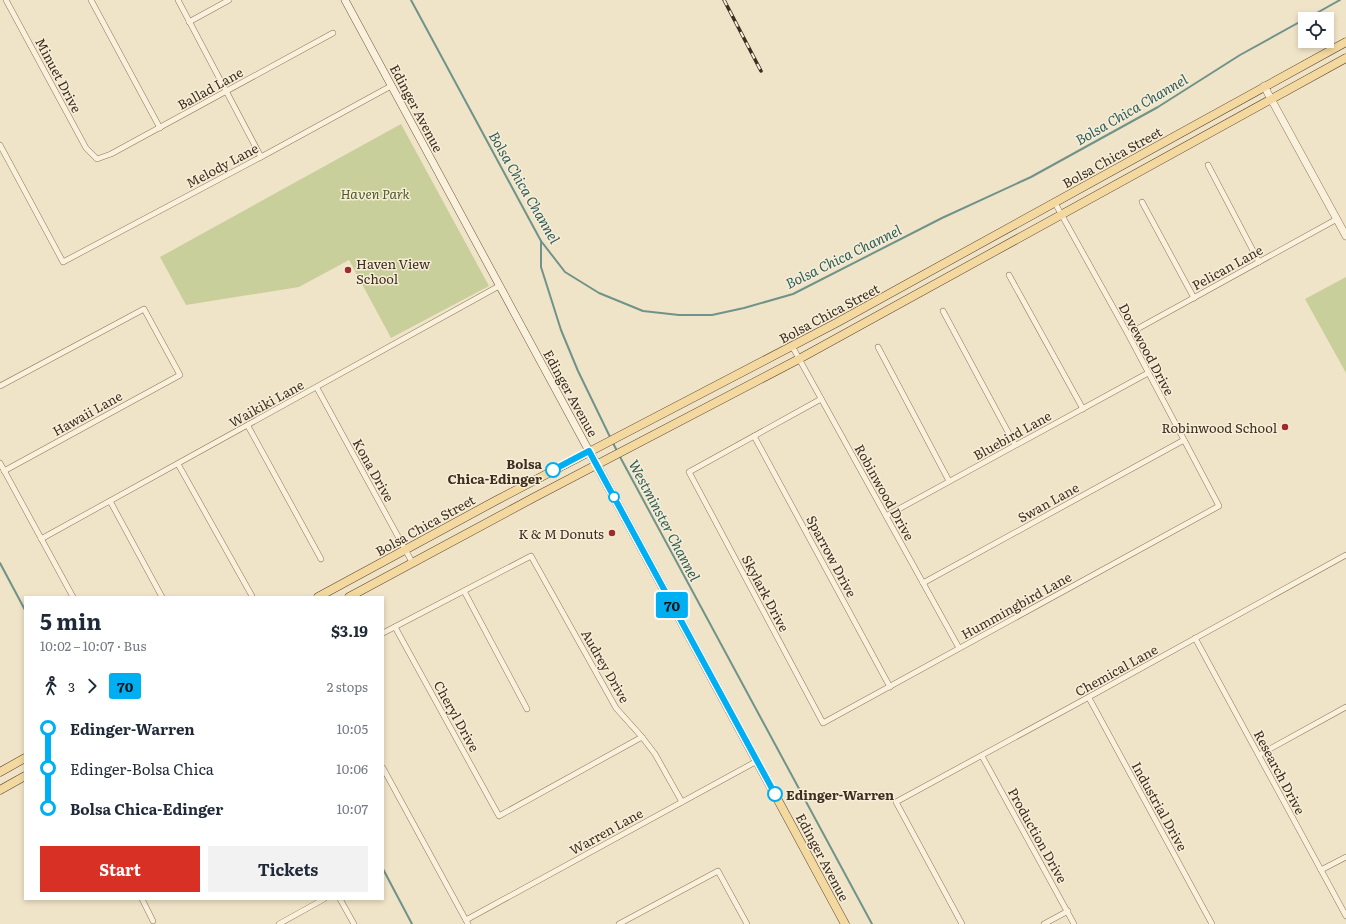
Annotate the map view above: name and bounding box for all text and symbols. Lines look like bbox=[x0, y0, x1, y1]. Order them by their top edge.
map controls bbox=[1298, 12, 1334, 48]
button: locate bbox=[1298, 12, 1334, 48]
street label: Minuet Drive bbox=[31, 34, 87, 116]
street label: Edinger Avenue bbox=[386, 61, 448, 156]
street label: Ballad Lane bbox=[174, 62, 246, 114]
water label: Bolsa Chica Channel bbox=[1071, 69, 1191, 149]
street label: Bolsa Chica Street bbox=[1059, 121, 1166, 192]
water label: Bolsa Chica Channel bbox=[485, 127, 565, 247]
street label: Melody Lane bbox=[183, 138, 262, 192]
park label: Haven Park bbox=[340, 184, 410, 203]
water label: Bolsa Chica Channel bbox=[782, 219, 904, 293]
street label: Pelican Lane bbox=[1188, 240, 1266, 294]
place label: Haven View School bbox=[356, 254, 431, 288]
marker: Haven View School bbox=[343, 265, 353, 275]
street label: Bolsa Chica Street bbox=[776, 278, 883, 347]
street label: Dovewood Drive bbox=[1115, 299, 1180, 399]
street label: Edinger Avenue bbox=[539, 346, 603, 440]
street label: Waikiki Lane bbox=[225, 374, 307, 431]
street label: Hawaii Lane bbox=[49, 386, 126, 440]
street label: Bluebird Lane bbox=[970, 406, 1055, 464]
place label: Robinwood School bbox=[1162, 418, 1278, 437]
marker: Robinwood School bbox=[1280, 422, 1290, 432]
street label: Kona Drive bbox=[349, 435, 399, 505]
street label: Robinwood Drive bbox=[851, 440, 919, 544]
place label: Bolsa Chica-Edinger bbox=[447, 454, 542, 488]
water label: Westminster Channel bbox=[624, 456, 706, 584]
marker: Bolsa Chica-Edinger bbox=[545, 462, 561, 478]
street label: Swan Lane bbox=[1014, 477, 1082, 527]
street label: Bolsa Chica Street bbox=[372, 489, 479, 560]
unlabelled marker bbox=[608, 491, 620, 503]
street label: Sparrow Drive bbox=[802, 512, 862, 601]
place label: K & M Donuts bbox=[518, 524, 604, 543]
marker: K & M Donuts bbox=[607, 528, 617, 538]
street label: Skylark Drive bbox=[738, 551, 794, 635]
street label: Hummingbird Lane bbox=[958, 567, 1075, 643]
line badge: 70 bbox=[654, 592, 690, 618]
text: 70 bbox=[664, 595, 680, 615]
text: 5 min bbox=[40, 604, 102, 637]
text: $3.19 bbox=[331, 619, 368, 642]
street label: Audrey Drive bbox=[577, 626, 635, 706]
text: 10:02 – 10:07 · Bus bbox=[40, 636, 146, 655]
street label: Chemical Lane bbox=[1071, 639, 1161, 701]
icon: walk bbox=[40, 675, 62, 697]
icon: forward bbox=[81, 675, 103, 697]
text: 70 bbox=[117, 676, 133, 696]
text: 3 bbox=[68, 677, 75, 696]
text: 2 stops bbox=[327, 677, 368, 696]
street label: Cheryl Drive bbox=[430, 677, 484, 755]
text: Edinger-Warren bbox=[70, 717, 195, 740]
text: 10:05 bbox=[337, 719, 368, 738]
street label: Research Drive bbox=[1250, 727, 1310, 818]
text: Edinger-Bolsa Chica bbox=[70, 757, 214, 780]
street label: Industrial Drive bbox=[1128, 758, 1192, 854]
text: 10:06 bbox=[336, 759, 368, 778]
street label: Production Drive bbox=[1004, 784, 1072, 886]
place label: Edinger-Warren bbox=[786, 785, 894, 804]
marker: Edinger-Warren bbox=[767, 786, 783, 802]
text: Bolsa Chica-Edinger bbox=[70, 797, 223, 820]
text: 10:07 bbox=[337, 799, 368, 818]
street label: Warren Lane bbox=[566, 803, 646, 859]
street label: Edinger Avenue bbox=[792, 810, 854, 905]
button: Start bbox=[40, 846, 200, 892]
button: Tickets bbox=[208, 846, 368, 892]

